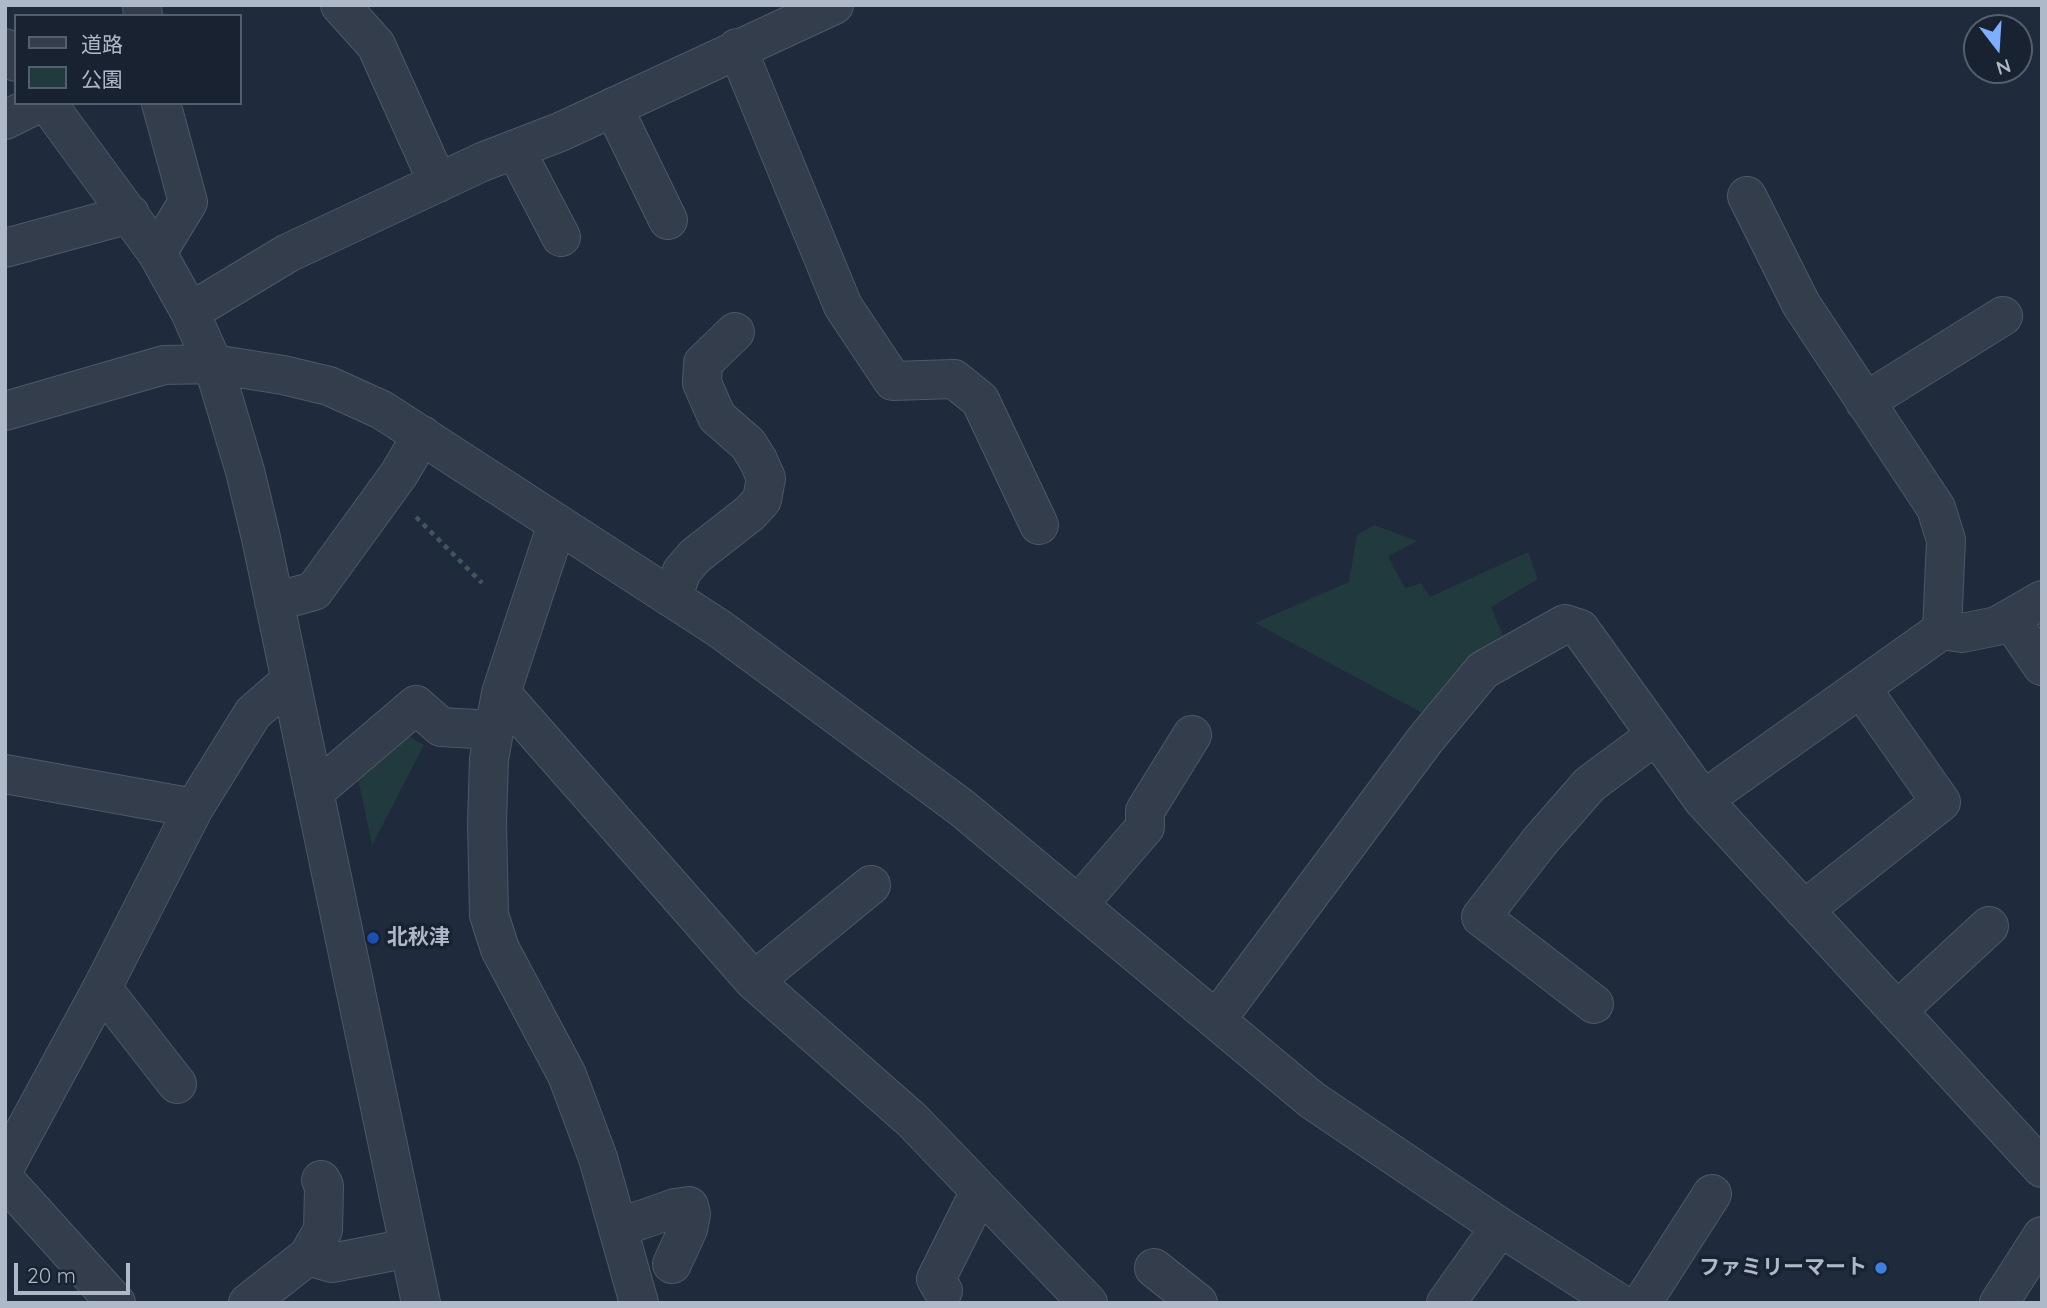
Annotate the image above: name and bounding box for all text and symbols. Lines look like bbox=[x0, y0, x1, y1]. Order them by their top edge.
legend bbox=[14, 14, 242, 105]
north arrow bbox=[1963, 14, 2033, 84]
text: 道路 bbox=[81, 31, 123, 57]
text: N bbox=[1993, 54, 2014, 81]
text: 公園 bbox=[81, 66, 123, 92]
place label: 北秋津 bbox=[387, 925, 450, 951]
marker: 北秋津 bbox=[365, 930, 381, 946]
scale bar bbox=[18, 1248, 133, 1292]
place label: ファミリーマート bbox=[1699, 1255, 1867, 1281]
marker: ファミリーマート bbox=[1873, 1260, 1889, 1276]
text: 20 m bbox=[27, 1262, 76, 1288]

